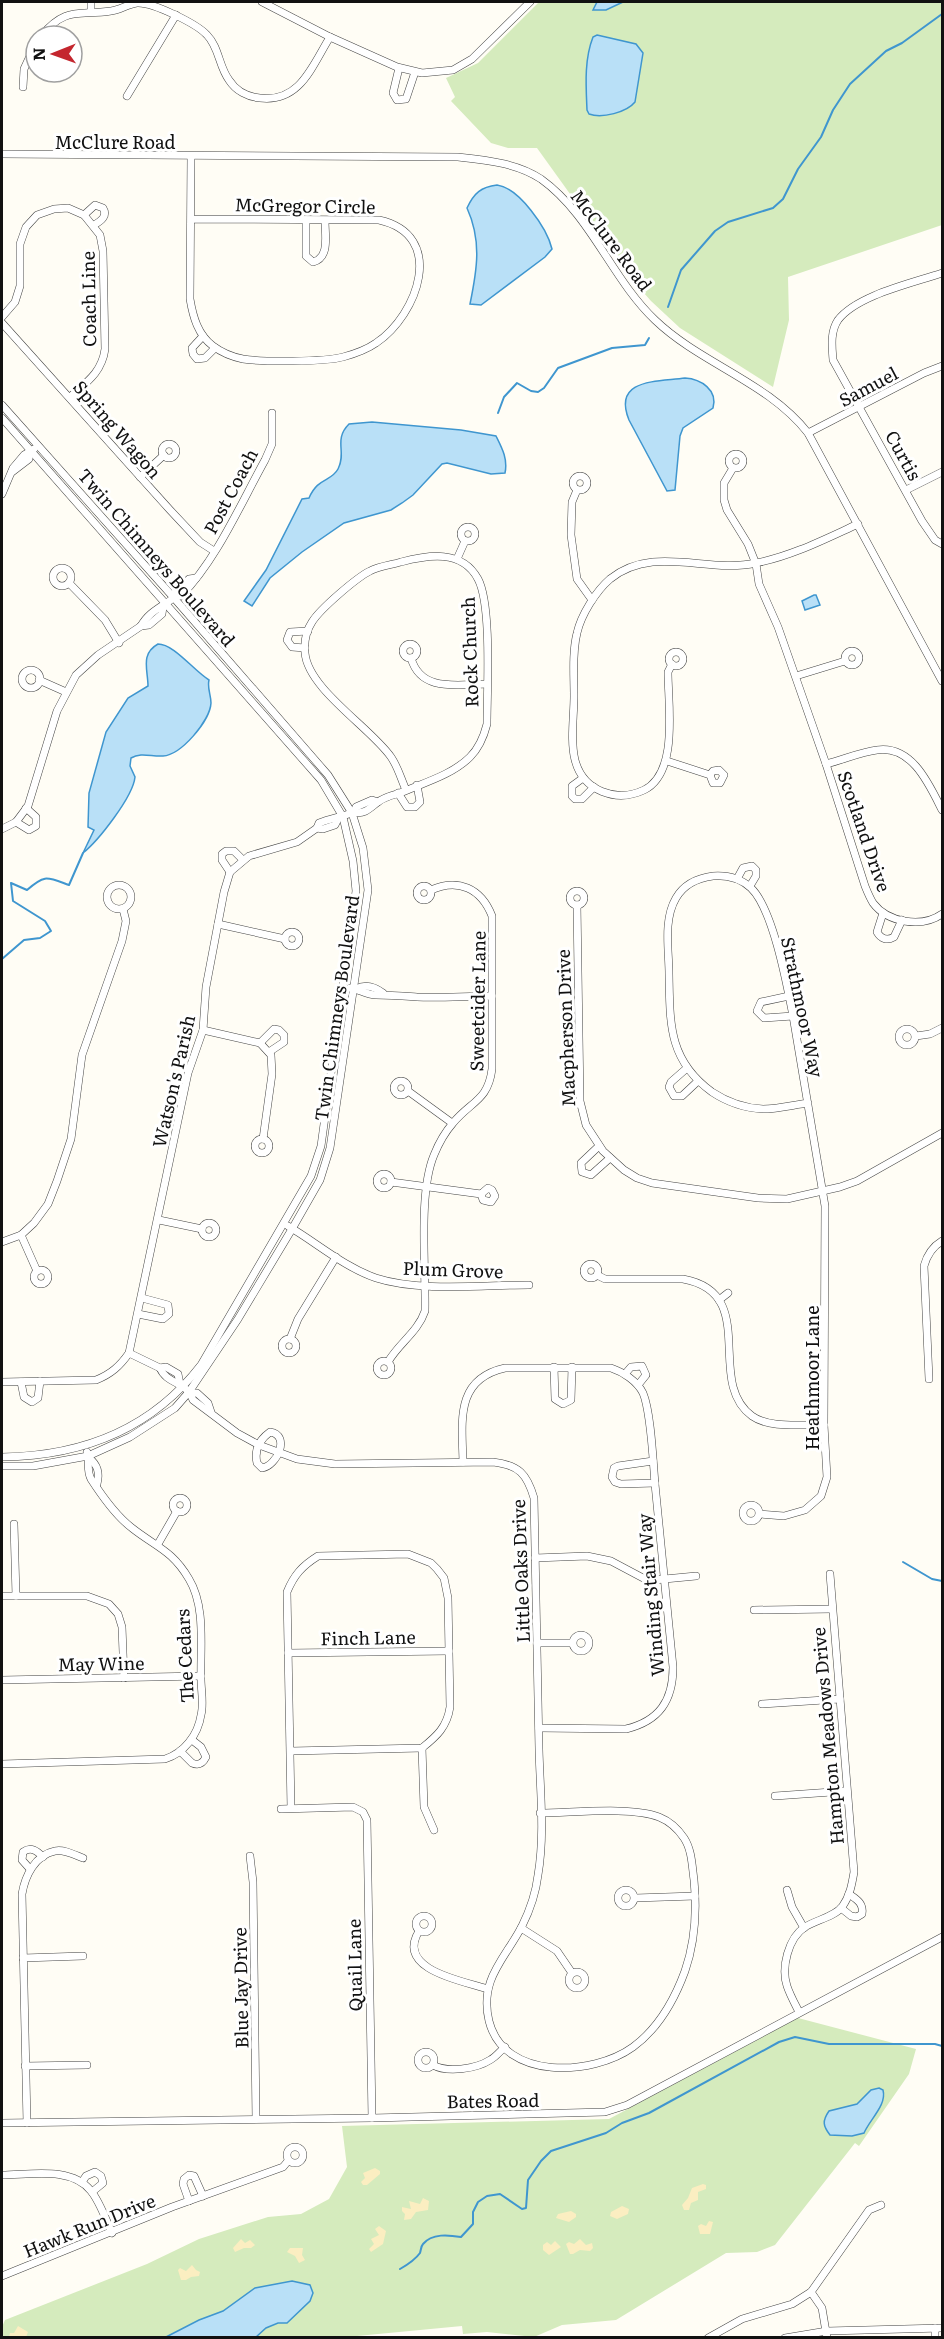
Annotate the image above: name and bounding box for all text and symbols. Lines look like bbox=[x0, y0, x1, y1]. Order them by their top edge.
north arrow bbox=[24, 24, 84, 84]
text: N bbox=[26, 47, 50, 61]
street label: McClure Road bbox=[54, 128, 176, 155]
street label: McClure Road bbox=[565, 183, 659, 297]
street label: McGregor Circle bbox=[234, 190, 376, 220]
street label: Coach Line bbox=[74, 251, 102, 347]
street label: Samuel bbox=[834, 359, 902, 413]
street label: Spring Wagon bbox=[68, 374, 169, 484]
street label: Curtis bbox=[879, 425, 929, 485]
street label: Post Coach bbox=[196, 443, 264, 539]
street label: Twin Chimneys Boulevard bbox=[72, 462, 242, 652]
street label: Rock Church bbox=[454, 596, 484, 708]
street label: Scotland Drive bbox=[832, 767, 898, 895]
street label: Twin Chimneys Boulevard bbox=[307, 893, 365, 1123]
street label: Sweetcider Lane bbox=[462, 930, 492, 1072]
street label: Strathmoor Way bbox=[775, 934, 831, 1080]
street label: Macpherson Drive bbox=[549, 949, 581, 1107]
street label: Watson's Parish bbox=[145, 1012, 201, 1150]
street label: Plum Grove bbox=[402, 1254, 504, 1284]
street label: Heathmoor Lane bbox=[798, 1306, 825, 1450]
street label: Little Oaks Drive bbox=[504, 1499, 536, 1643]
street label: Winding Stair Way bbox=[629, 1512, 671, 1678]
street label: The Cedars bbox=[168, 1608, 200, 1704]
street label: Finch Lane bbox=[320, 1623, 416, 1651]
street label: Hampton Meadows Drive bbox=[804, 1626, 850, 1846]
street label: May Wine bbox=[57, 1649, 145, 1677]
street label: Quail Lane bbox=[340, 1918, 368, 2012]
street label: Blue Jay Drive bbox=[225, 1927, 255, 2049]
street label: Bates Road bbox=[446, 2086, 540, 2114]
street label: Hawk Run Drive bbox=[19, 2186, 159, 2264]

